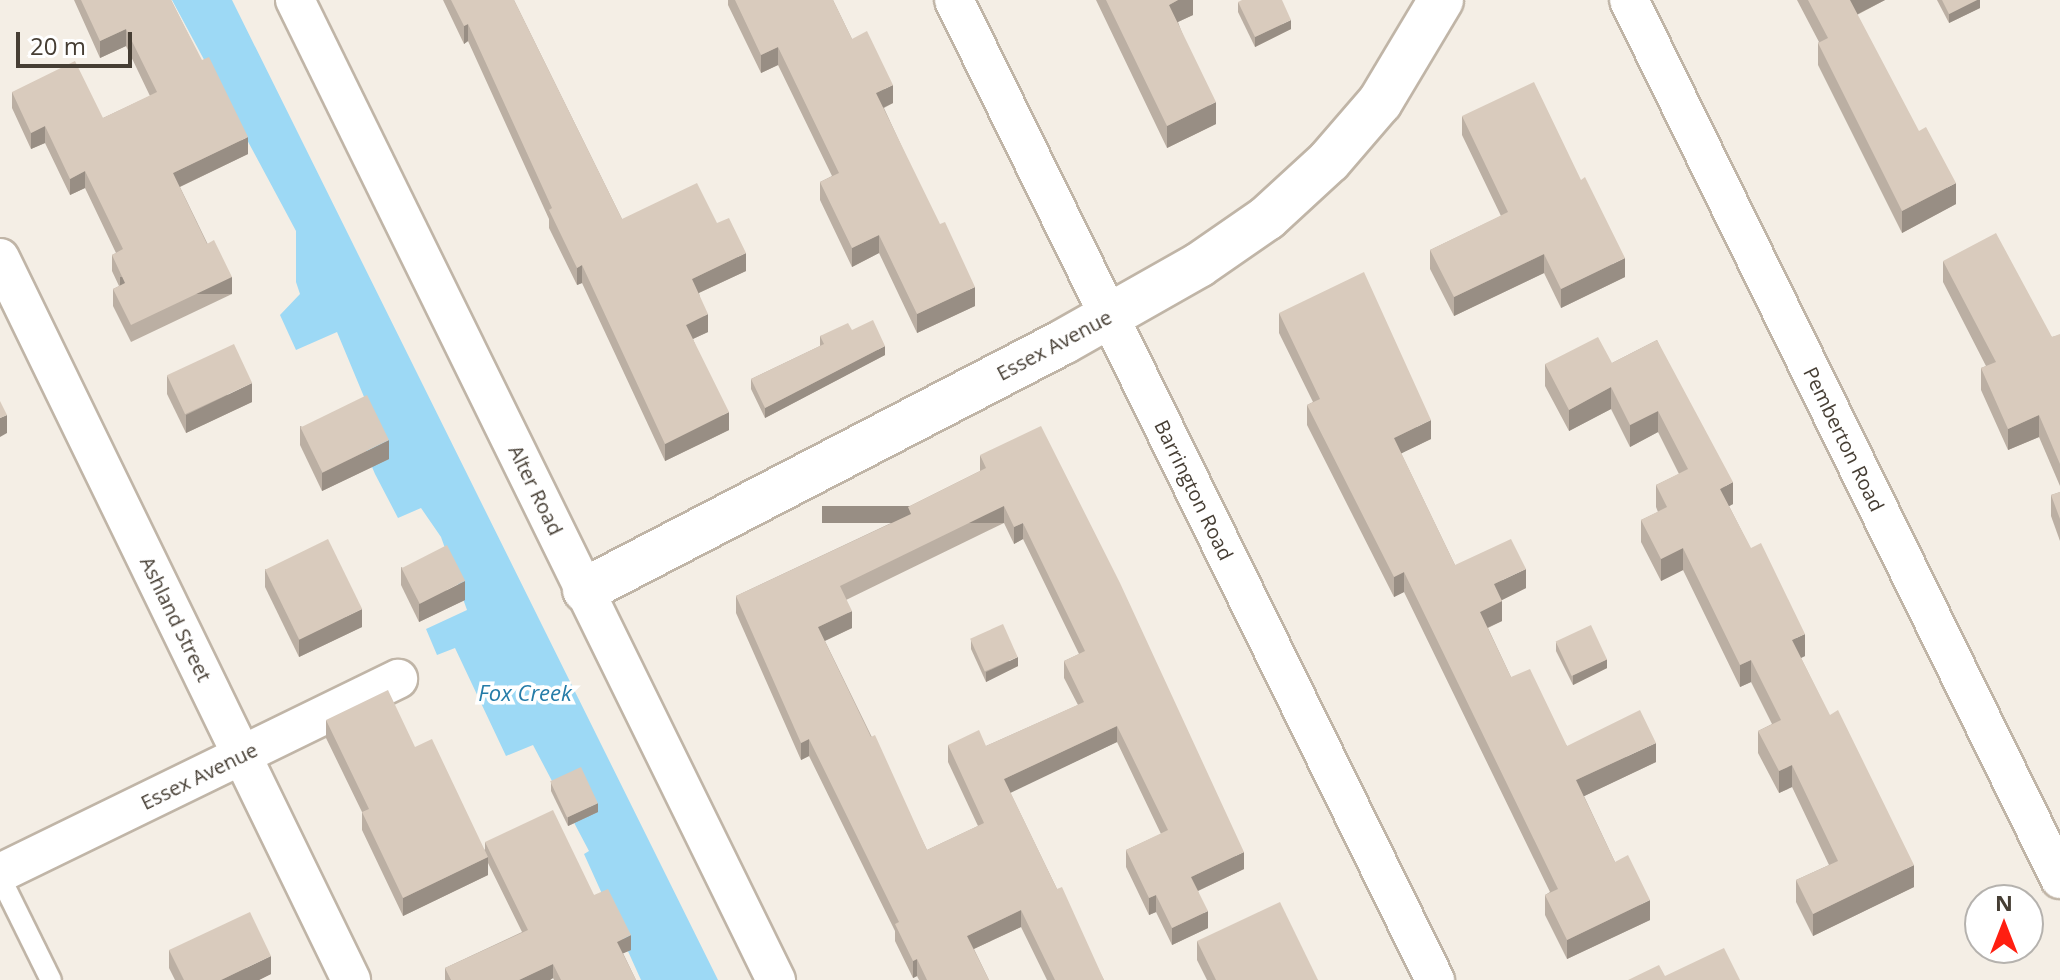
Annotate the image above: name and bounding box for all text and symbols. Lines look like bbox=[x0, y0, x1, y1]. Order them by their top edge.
scale bar bbox=[20, 16, 136, 66]
text: 20 m bbox=[30, 29, 86, 62]
street label: Essex Avenue bbox=[992, 305, 1116, 385]
street label: Pemberton Road bbox=[1799, 363, 1889, 515]
street label: Barrington Road bbox=[1150, 416, 1238, 564]
street label: Alter Road bbox=[504, 441, 568, 539]
street label: Ashland Street bbox=[135, 553, 217, 685]
water label: Fox Creek bbox=[478, 680, 572, 706]
street label: Essex Avenue bbox=[137, 737, 261, 815]
north arrow bbox=[1964, 884, 2044, 964]
text: N bbox=[1995, 887, 2013, 917]

